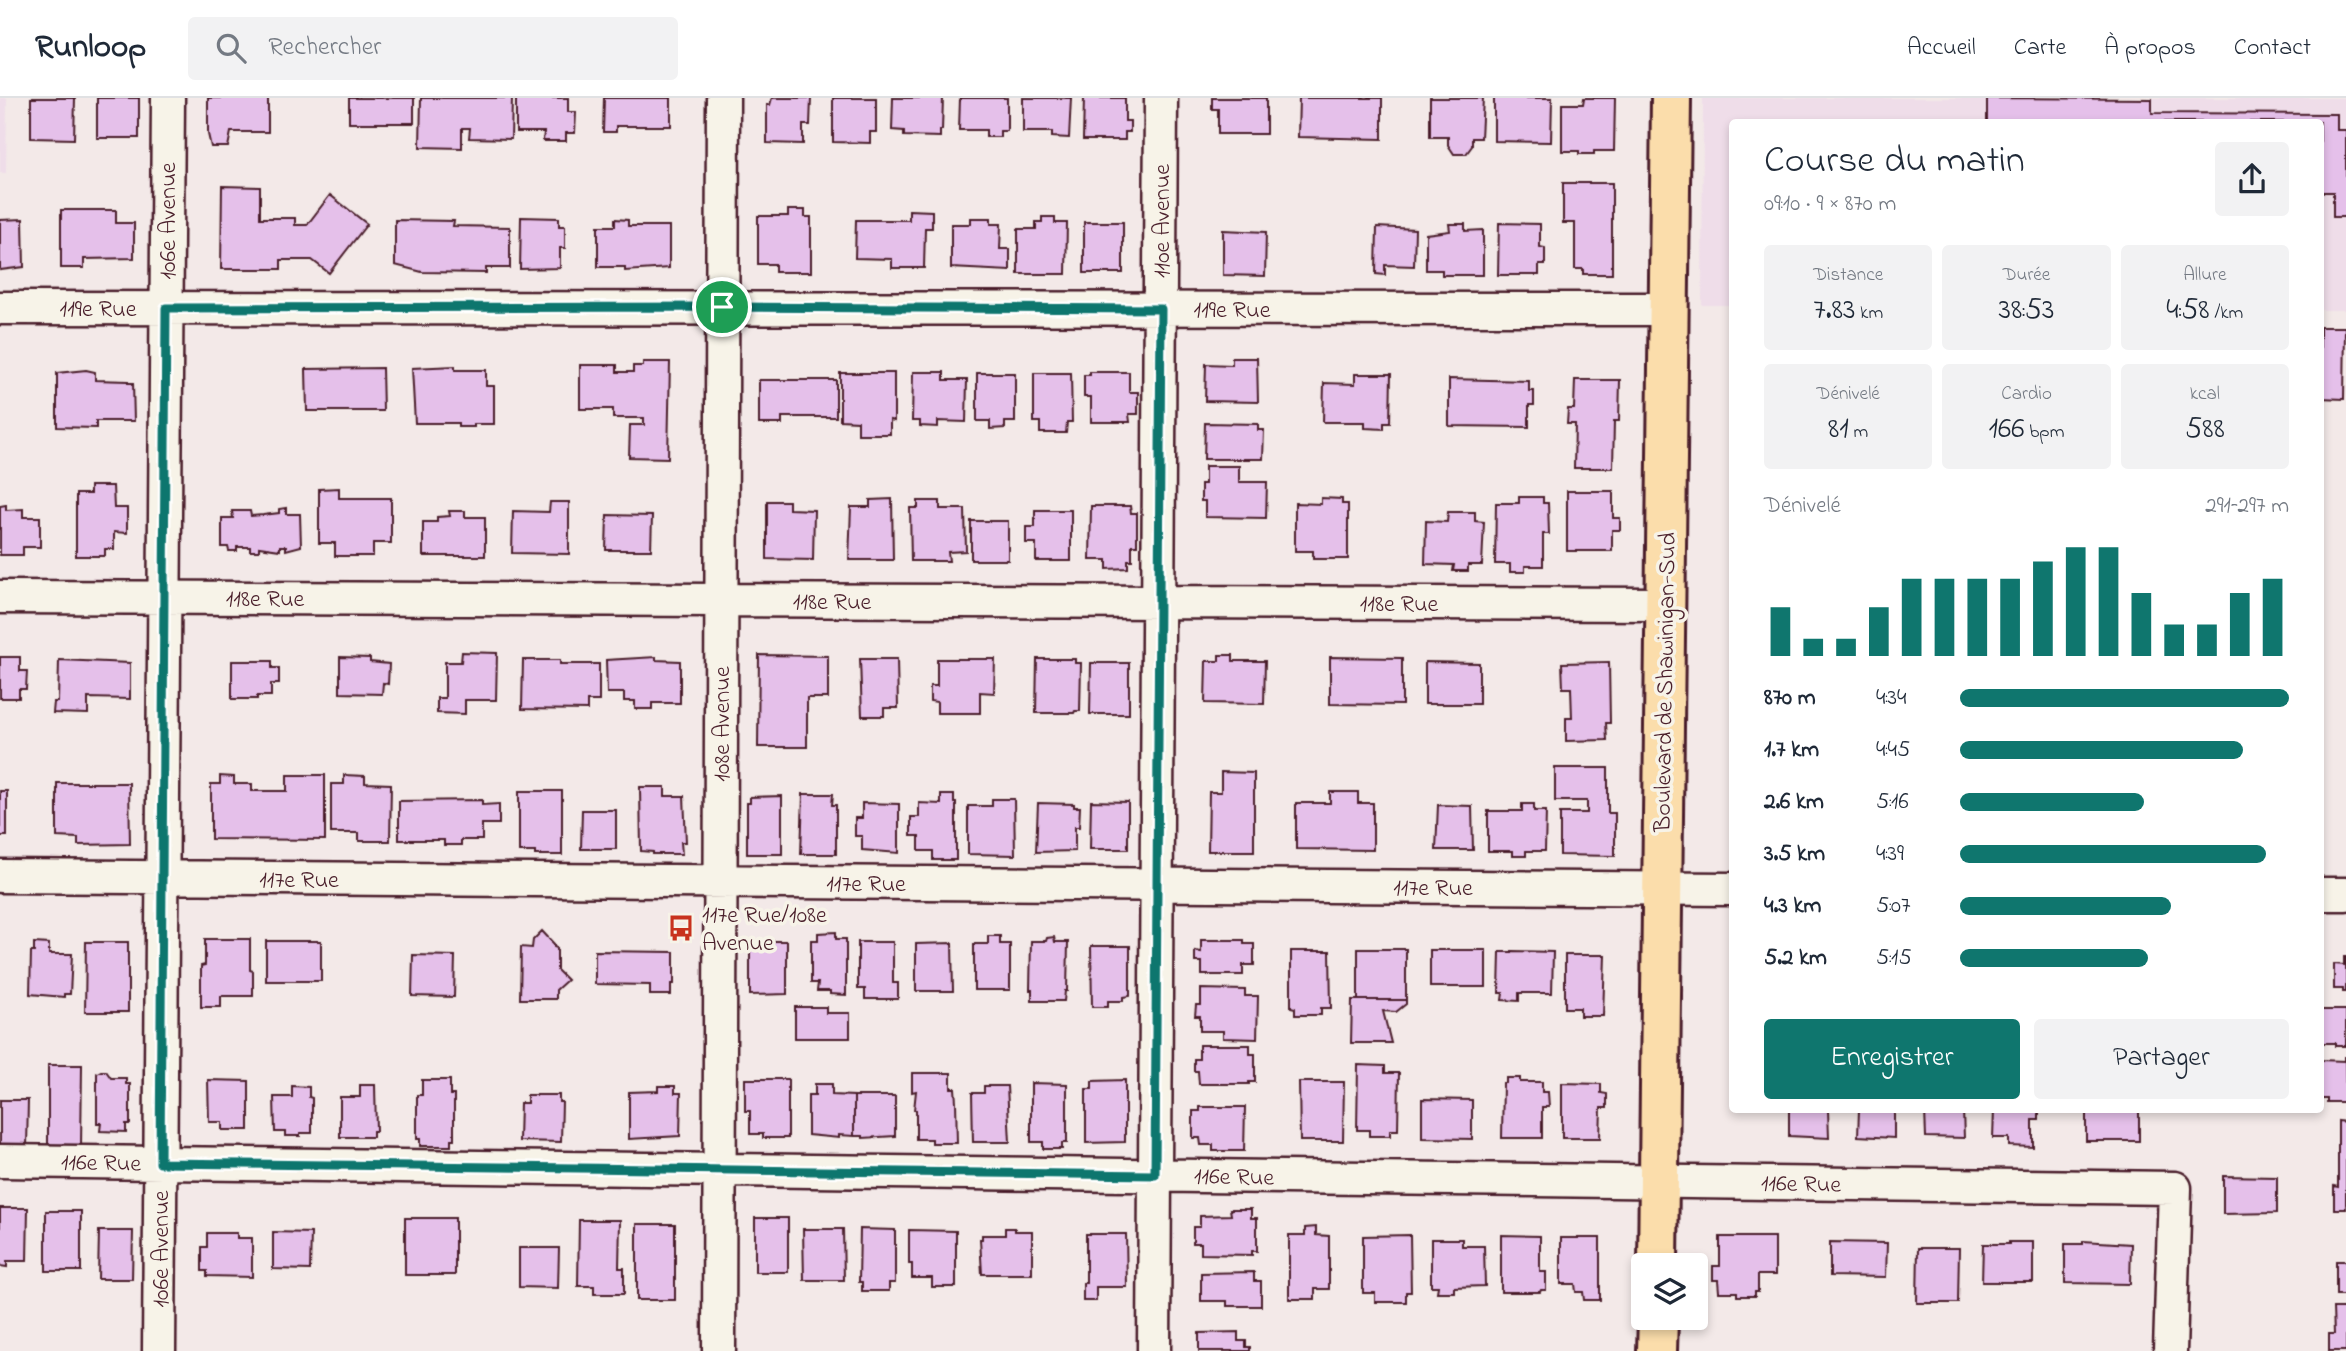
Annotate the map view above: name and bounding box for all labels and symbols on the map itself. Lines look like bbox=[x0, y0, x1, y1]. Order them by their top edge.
street label: 106e Avenue bbox=[152, 162, 187, 280]
street label: 110e Avenue bbox=[1146, 164, 1181, 278]
pin bbox=[692, 277, 752, 337]
street label: 119e Rue bbox=[60, 293, 137, 328]
street label: 119e Rue bbox=[1194, 294, 1271, 329]
street label: Boulevard de Shawinigan-Sud bbox=[1646, 531, 1687, 833]
street label: 118e Rue bbox=[226, 583, 305, 618]
street label: 118e Rue bbox=[793, 586, 872, 621]
street label: 118e Rue bbox=[1360, 588, 1439, 623]
street label: 108e Avenue bbox=[706, 666, 741, 782]
street label: 117e Rue bbox=[259, 864, 339, 899]
street label: 117e Rue bbox=[826, 868, 906, 903]
street label: 117e Rue bbox=[1393, 872, 1473, 907]
place label: 117e Rue/108e Avenue bbox=[702, 899, 827, 962]
bus stop icon: 117e Rue/108e Avenue bbox=[666, 913, 696, 943]
street label: 116e Rue bbox=[61, 1146, 142, 1183]
street label: 116e Rue bbox=[1194, 1160, 1275, 1197]
street label: 116e Rue bbox=[1761, 1167, 1842, 1204]
street label: 106e Avenue bbox=[145, 1190, 180, 1308]

